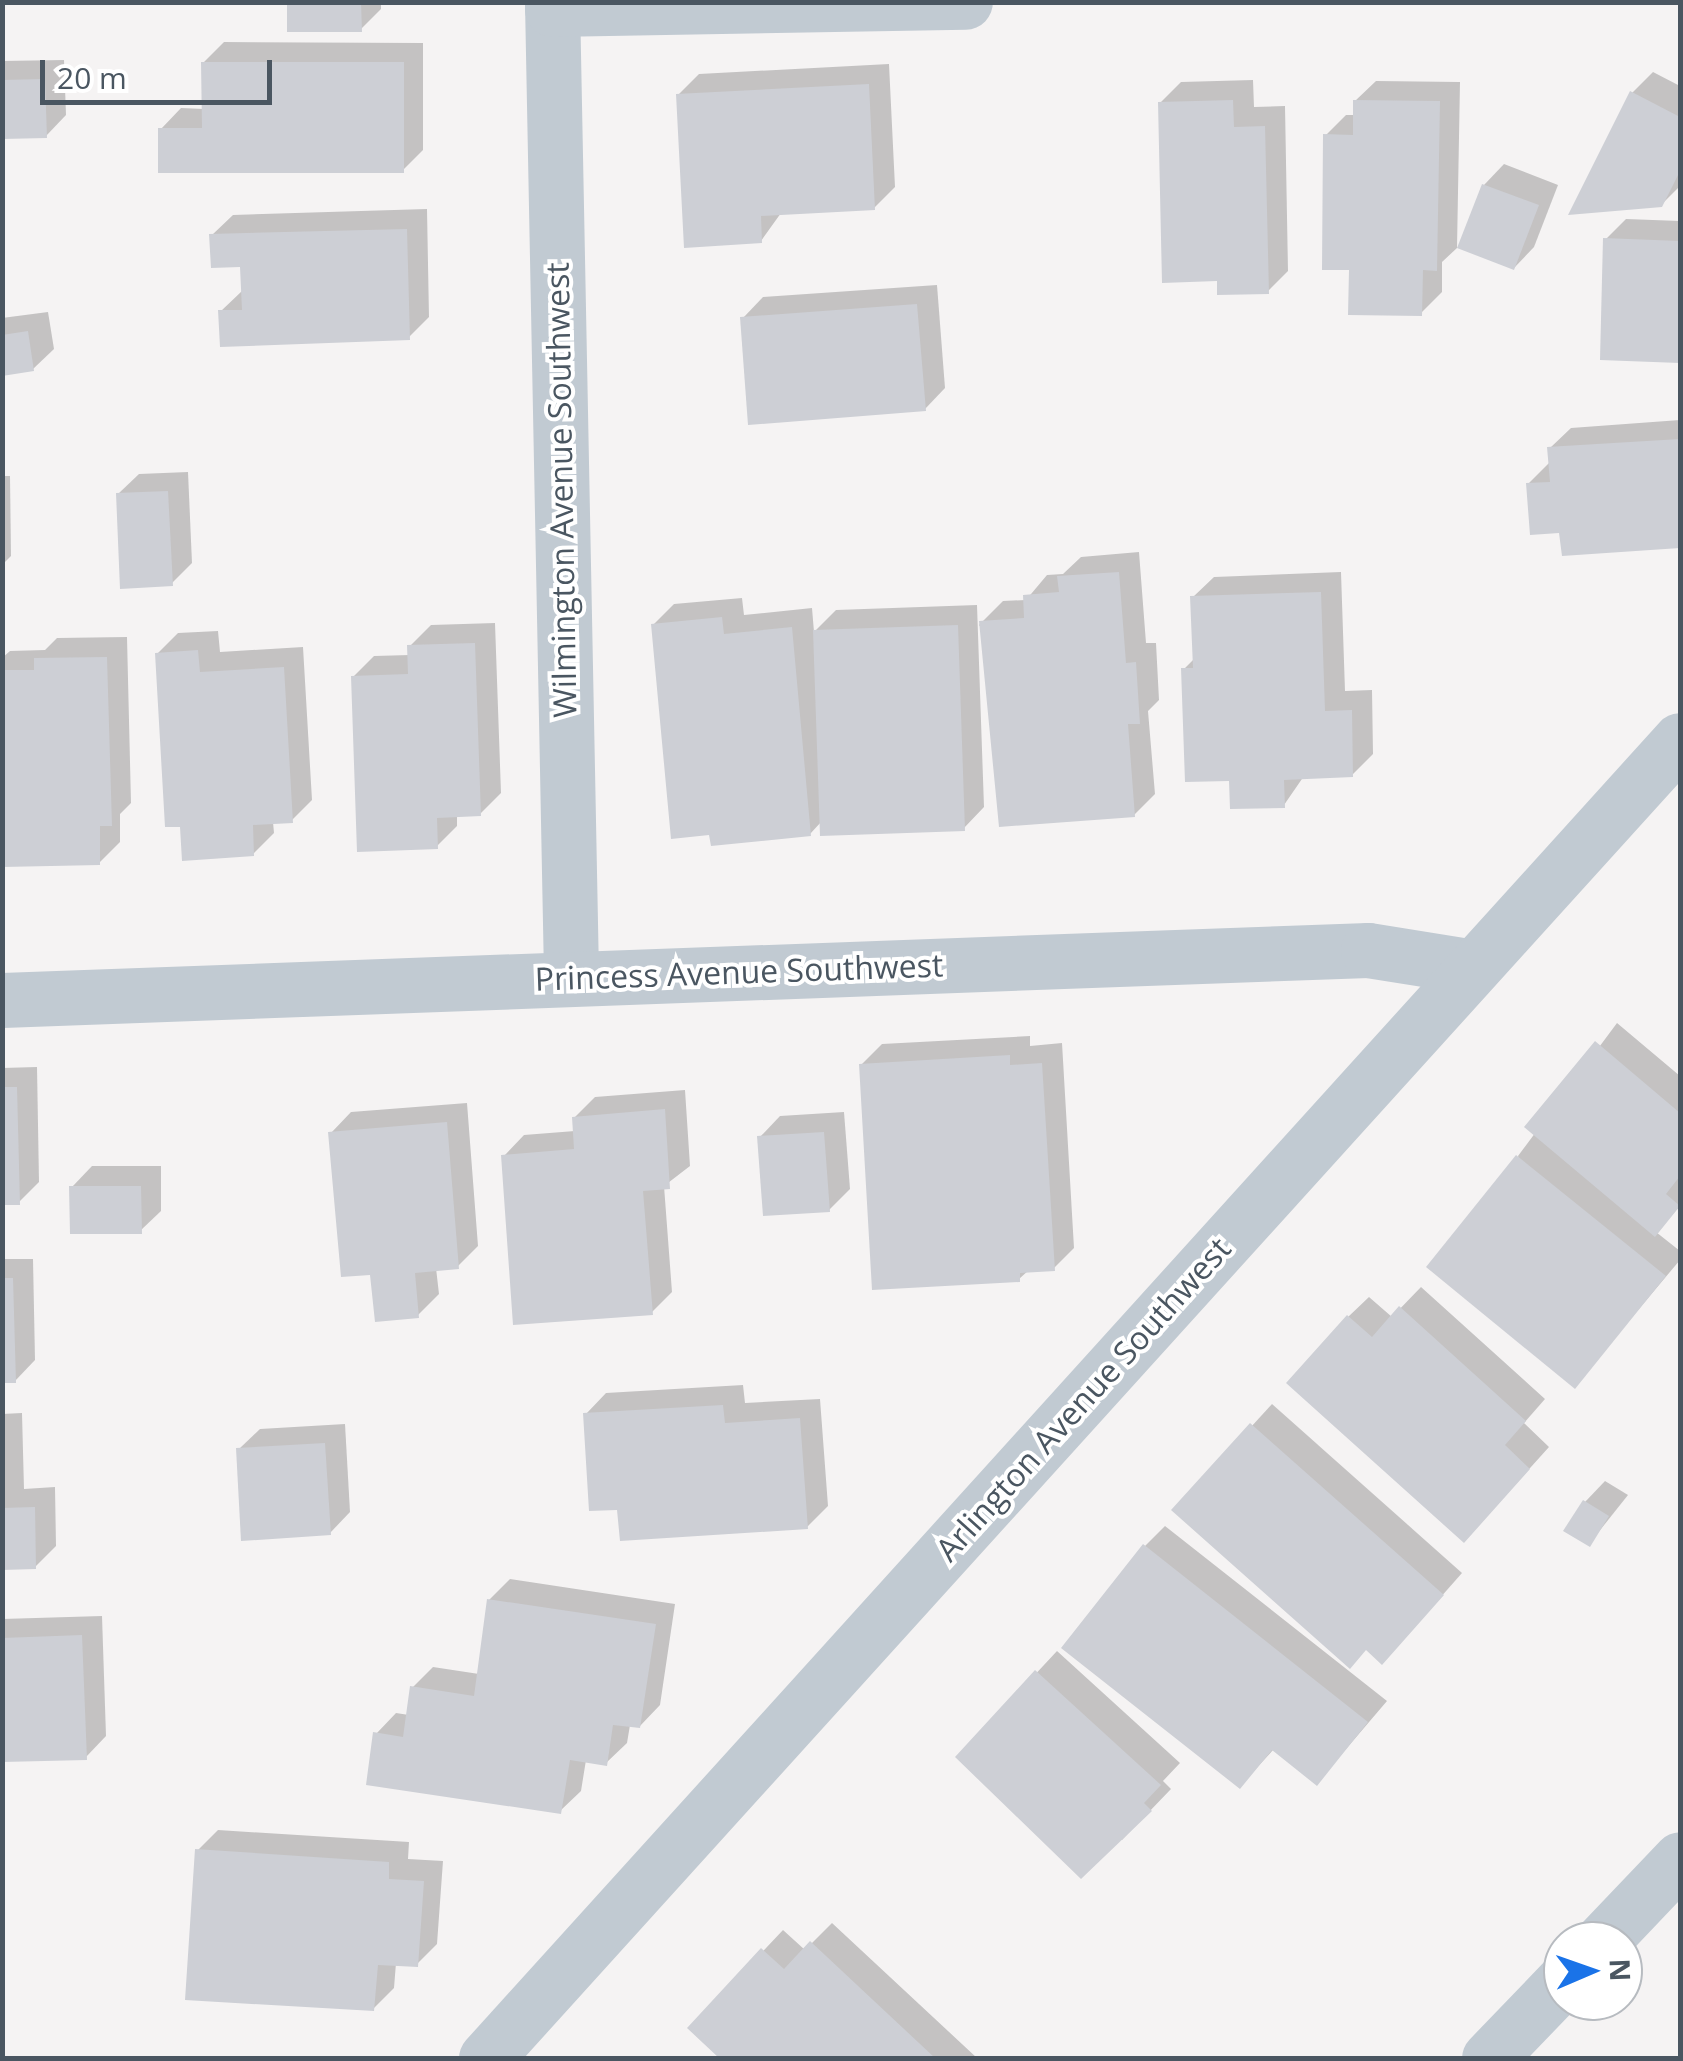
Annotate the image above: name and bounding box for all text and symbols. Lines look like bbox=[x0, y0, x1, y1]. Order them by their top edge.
scale bar bbox=[45, 40, 278, 102]
text: 20 m bbox=[57, 57, 127, 98]
street label: Wilmington Avenue Southwest bbox=[538, 262, 584, 718]
street label: Princess Avenue Southwest bbox=[534, 946, 944, 998]
street label: Arlington Avenue Southwest bbox=[928, 1229, 1238, 1569]
north arrow bbox=[1543, 1921, 1643, 2021]
text: N bbox=[1602, 1958, 1640, 1982]

